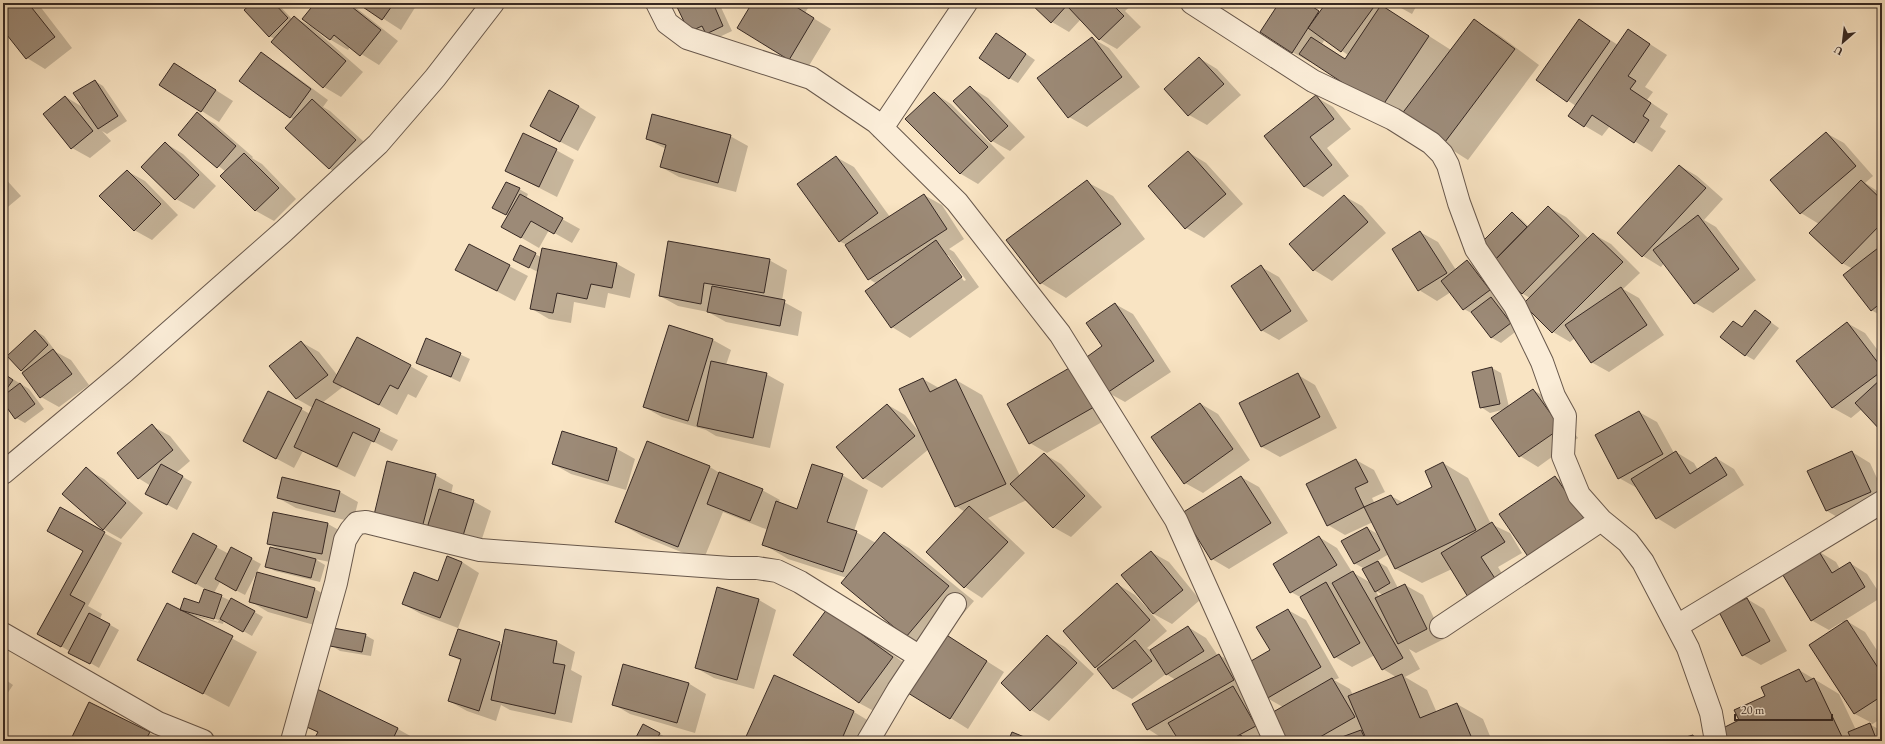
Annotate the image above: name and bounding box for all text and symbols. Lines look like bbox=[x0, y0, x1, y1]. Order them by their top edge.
north arrow bbox=[1823, 22, 1863, 62]
text: U bbox=[1831, 42, 1845, 59]
scale bar bbox=[1735, 696, 1832, 722]
text: 20 m bbox=[1741, 702, 1765, 718]

